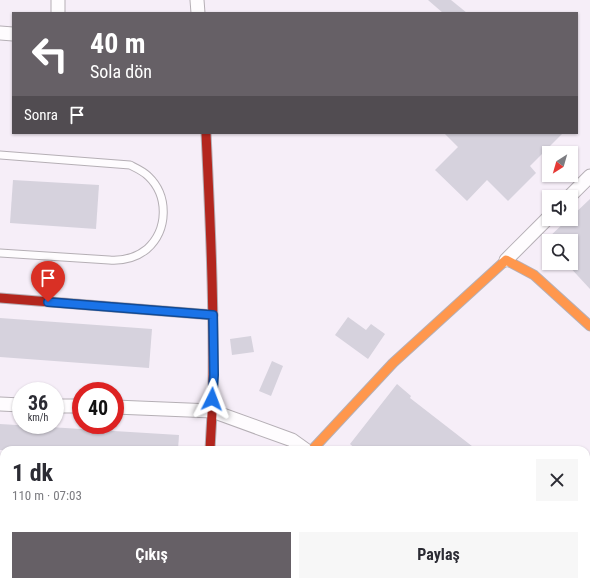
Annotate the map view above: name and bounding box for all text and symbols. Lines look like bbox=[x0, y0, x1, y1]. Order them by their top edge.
text: 40 m bbox=[90, 27, 146, 60]
icon: left bbox=[24, 28, 76, 80]
text: Sola dön bbox=[90, 61, 152, 82]
icon: arrive bbox=[66, 104, 88, 126]
text: Sonra bbox=[24, 106, 58, 124]
north arrow bbox=[542, 146, 578, 182]
map controls bbox=[542, 146, 578, 270]
button: sound bbox=[542, 190, 578, 226]
button: search bbox=[542, 234, 578, 270]
pin bbox=[31, 261, 65, 302]
icon: arrive bbox=[37, 267, 59, 289]
position arrow bbox=[191, 378, 233, 420]
speed limit sign: 40 bbox=[72, 382, 124, 434]
text: 36 bbox=[28, 391, 48, 415]
text: km/h bbox=[28, 412, 48, 423]
text: 1 dk bbox=[12, 459, 53, 487]
button: close bbox=[536, 459, 578, 501]
text: 110 m · 07:03 bbox=[12, 488, 82, 503]
button: Çıkış bbox=[12, 532, 291, 578]
button: Paylaş bbox=[299, 532, 578, 578]

